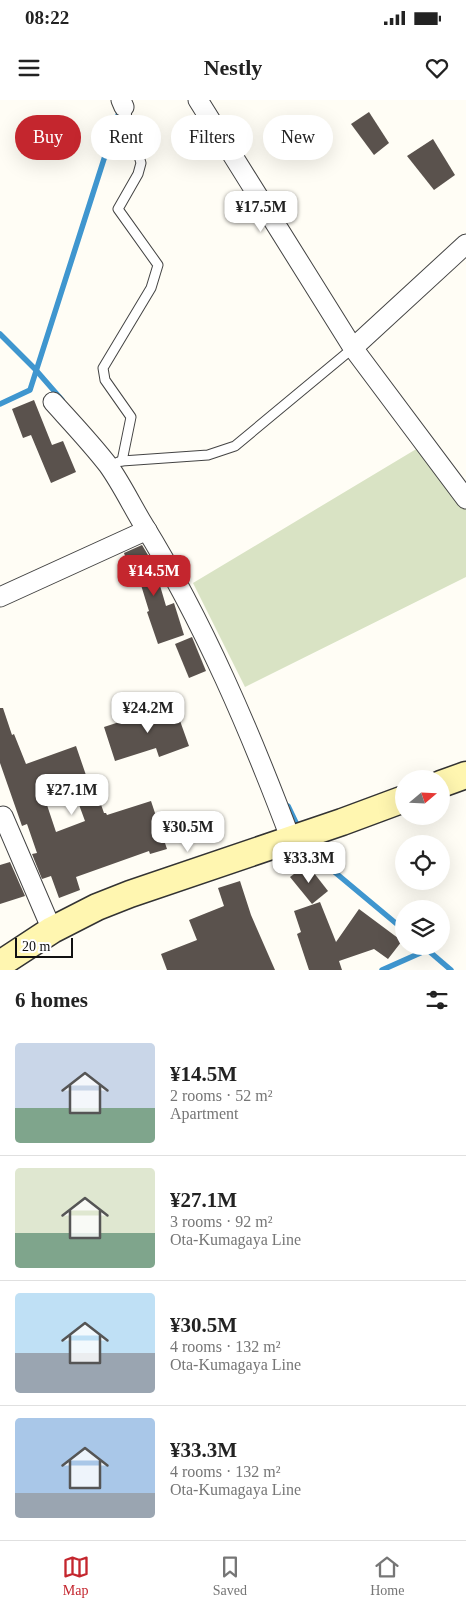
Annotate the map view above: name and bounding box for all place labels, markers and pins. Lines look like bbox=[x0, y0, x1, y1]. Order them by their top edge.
pin: ¥17.5M bbox=[220, 190, 302, 233]
pin: ¥14.5M bbox=[113, 554, 195, 597]
pin: ¥24.2M bbox=[107, 692, 189, 734]
pin: ¥27.1M bbox=[31, 774, 113, 816]
pin: ¥30.5M bbox=[147, 810, 229, 853]
pin: ¥33.3M bbox=[268, 842, 350, 884]

